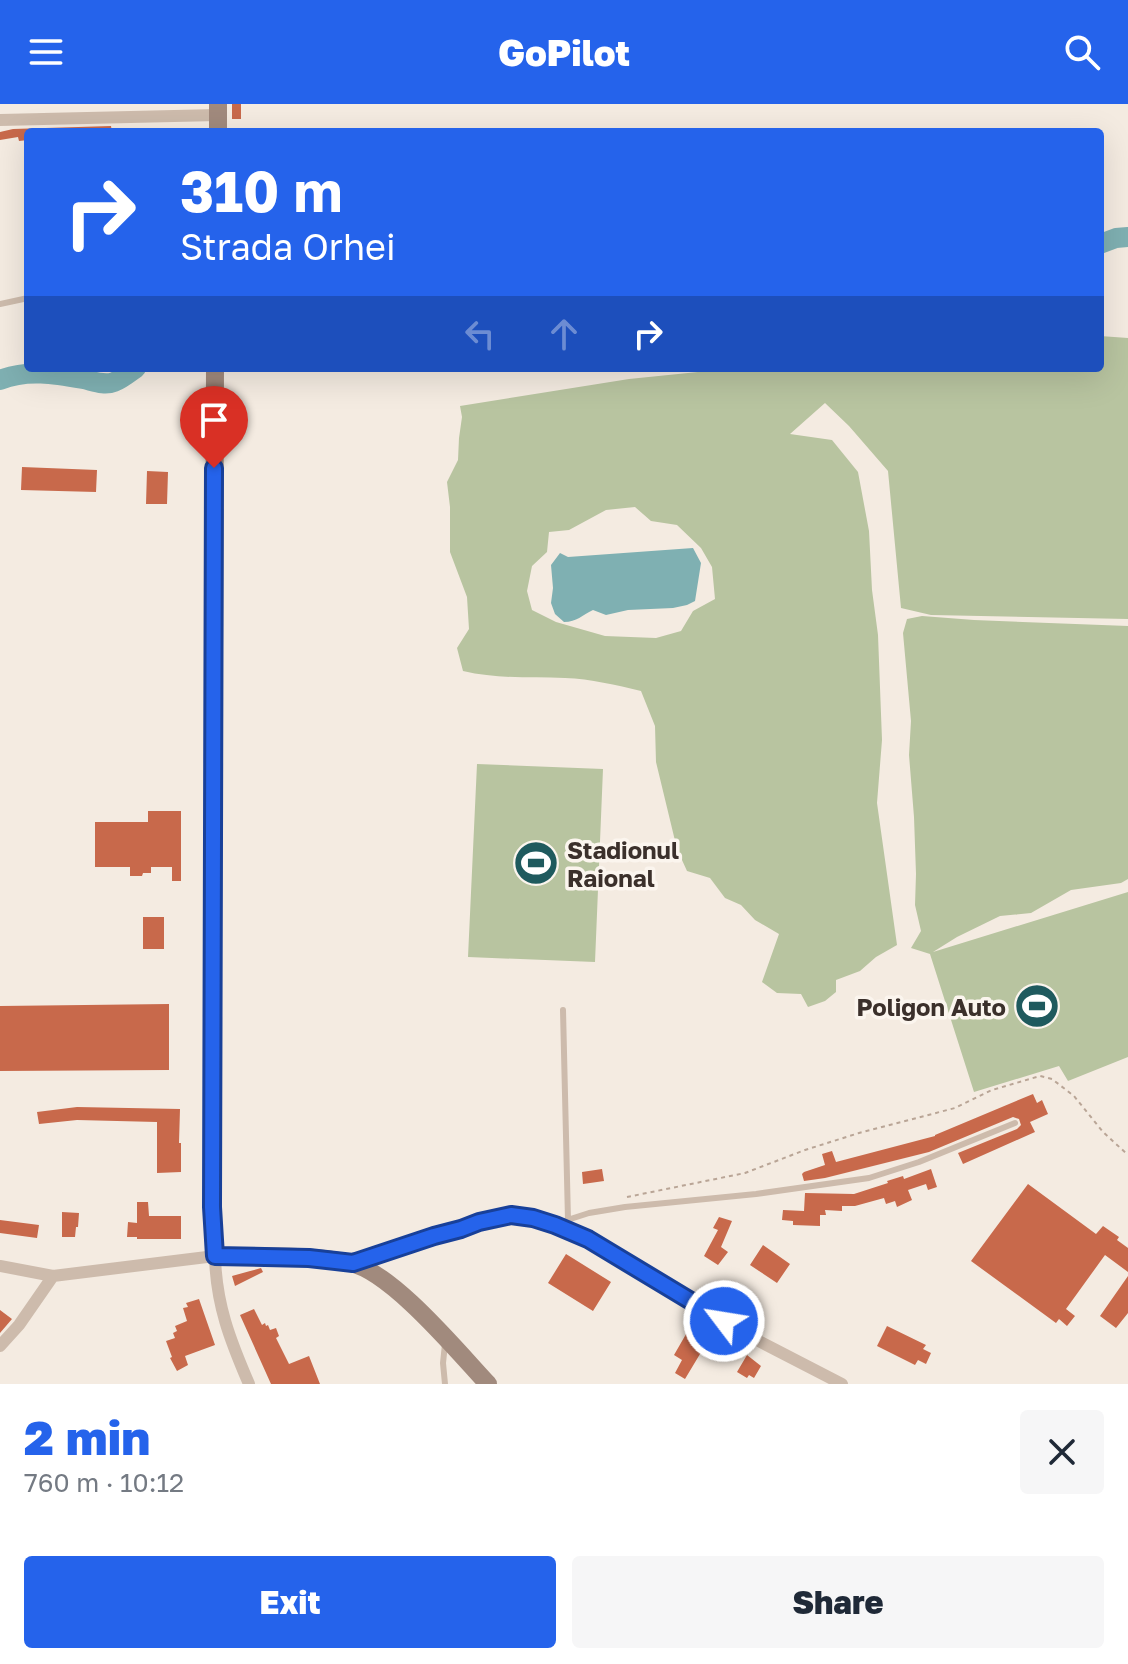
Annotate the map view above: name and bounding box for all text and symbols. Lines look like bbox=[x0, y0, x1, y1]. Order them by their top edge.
icon: menu bbox=[24, 30, 68, 74]
icon: search bbox=[1060, 30, 1104, 74]
text: GoPilot bbox=[498, 31, 630, 74]
text: 310 m bbox=[180, 157, 342, 224]
icon: right bbox=[48, 160, 152, 264]
text: Strada Orhei bbox=[180, 225, 396, 268]
icon: left bbox=[458, 312, 502, 356]
icon: ahead bbox=[542, 312, 586, 356]
icon: right bbox=[626, 312, 670, 356]
pin bbox=[180, 386, 248, 468]
icon: arrive bbox=[192, 398, 236, 442]
place label: Stadionul Raional bbox=[567, 835, 679, 892]
sports icon: Stadionul Raional bbox=[512, 839, 560, 887]
sports icon: Poligon Auto bbox=[1013, 982, 1061, 1030]
place label: Poligon Auto bbox=[856, 992, 1006, 1021]
position arrow bbox=[682, 1279, 766, 1363]
text: 2 min bbox=[24, 1408, 150, 1466]
button: close bbox=[1020, 1410, 1104, 1494]
text: 760 m · 10:12 bbox=[24, 1467, 184, 1498]
button: Exit bbox=[24, 1556, 556, 1648]
button: Share bbox=[572, 1556, 1104, 1648]

